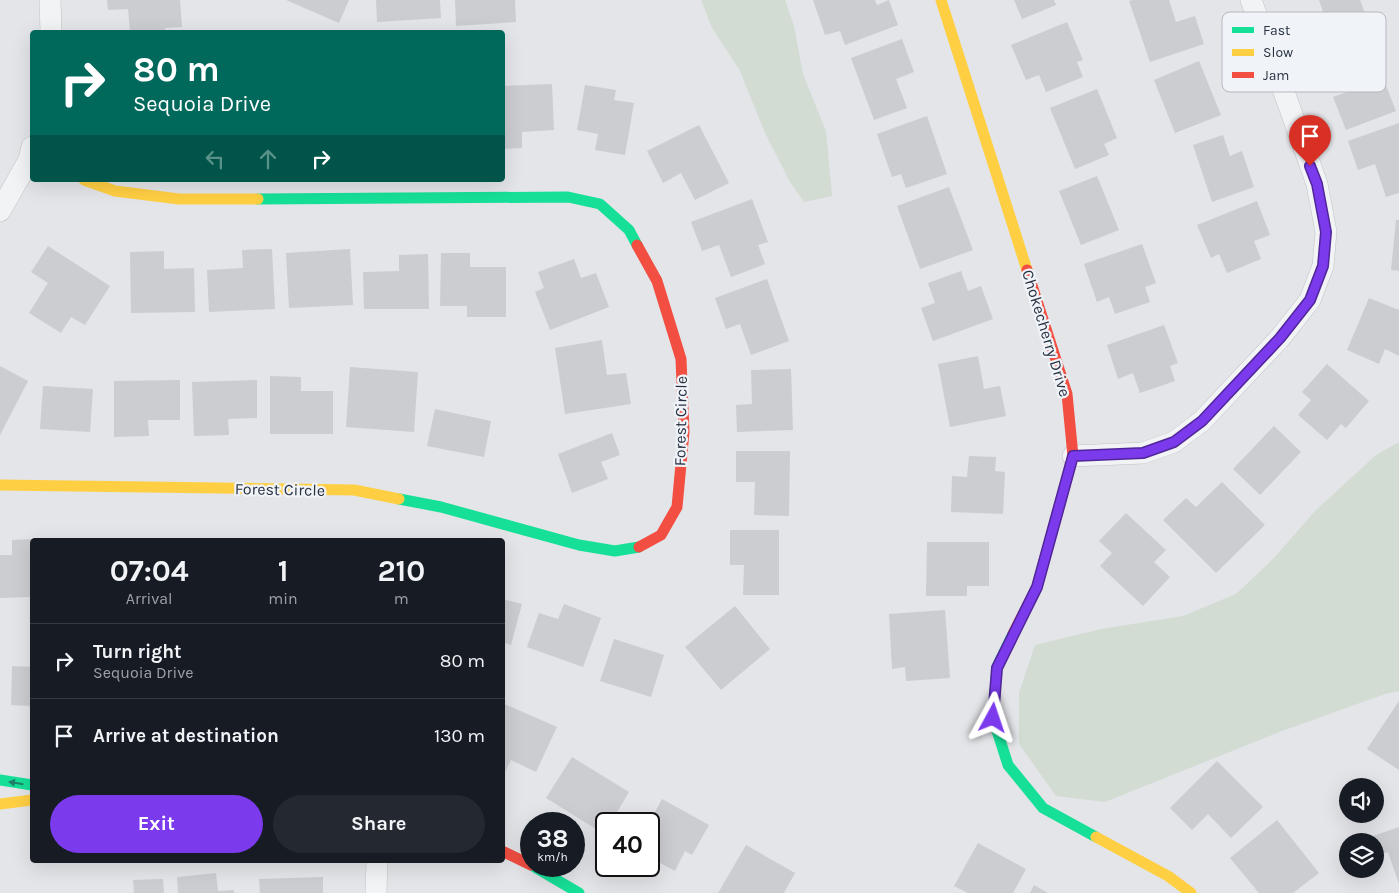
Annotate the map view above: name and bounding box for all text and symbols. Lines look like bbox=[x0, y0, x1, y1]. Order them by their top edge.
legend bbox=[1222, 12, 1386, 92]
text: Fast bbox=[1263, 22, 1290, 39]
text: Slow bbox=[1263, 44, 1293, 61]
text: 80 m bbox=[133, 49, 220, 90]
icon: right bbox=[50, 50, 115, 115]
text: Jam bbox=[1263, 67, 1289, 84]
text: Sequoia Drive bbox=[133, 91, 271, 117]
pin bbox=[1289, 115, 1331, 166]
icon: arrive bbox=[1296, 122, 1324, 150]
icon: left bbox=[201, 145, 229, 173]
icon: ahead bbox=[254, 145, 282, 173]
icon: right bbox=[307, 145, 335, 173]
street label: Chokecherry Drive bbox=[1018, 267, 1075, 399]
street label: Forest Circle bbox=[670, 376, 691, 466]
street label: Forest Circle bbox=[235, 479, 325, 500]
text: 07:04 bbox=[110, 553, 189, 589]
text: 1 bbox=[278, 553, 288, 589]
text: 210 bbox=[377, 553, 425, 589]
text: Arrival bbox=[126, 589, 173, 608]
text: min bbox=[268, 589, 298, 608]
text: m bbox=[394, 589, 409, 608]
text: Turn right bbox=[93, 641, 182, 663]
icon: right bbox=[50, 647, 78, 675]
text: 80 m bbox=[440, 650, 485, 672]
text: Sequoia Drive bbox=[93, 663, 193, 682]
position arrow bbox=[966, 691, 1018, 743]
icon: arrive bbox=[50, 722, 78, 750]
text: Arrive at destination bbox=[93, 725, 279, 747]
text: 130 m bbox=[434, 725, 485, 747]
one-way arrow bbox=[8, 778, 24, 786]
map controls bbox=[1339, 778, 1384, 878]
button: sound bbox=[1339, 778, 1384, 823]
button: Exit bbox=[50, 795, 263, 853]
button: Share bbox=[273, 795, 485, 853]
speed limit sign: 40 bbox=[595, 812, 660, 877]
text: 38 bbox=[537, 824, 568, 853]
button: layers bbox=[1339, 833, 1384, 878]
text: km/h bbox=[537, 850, 568, 864]

